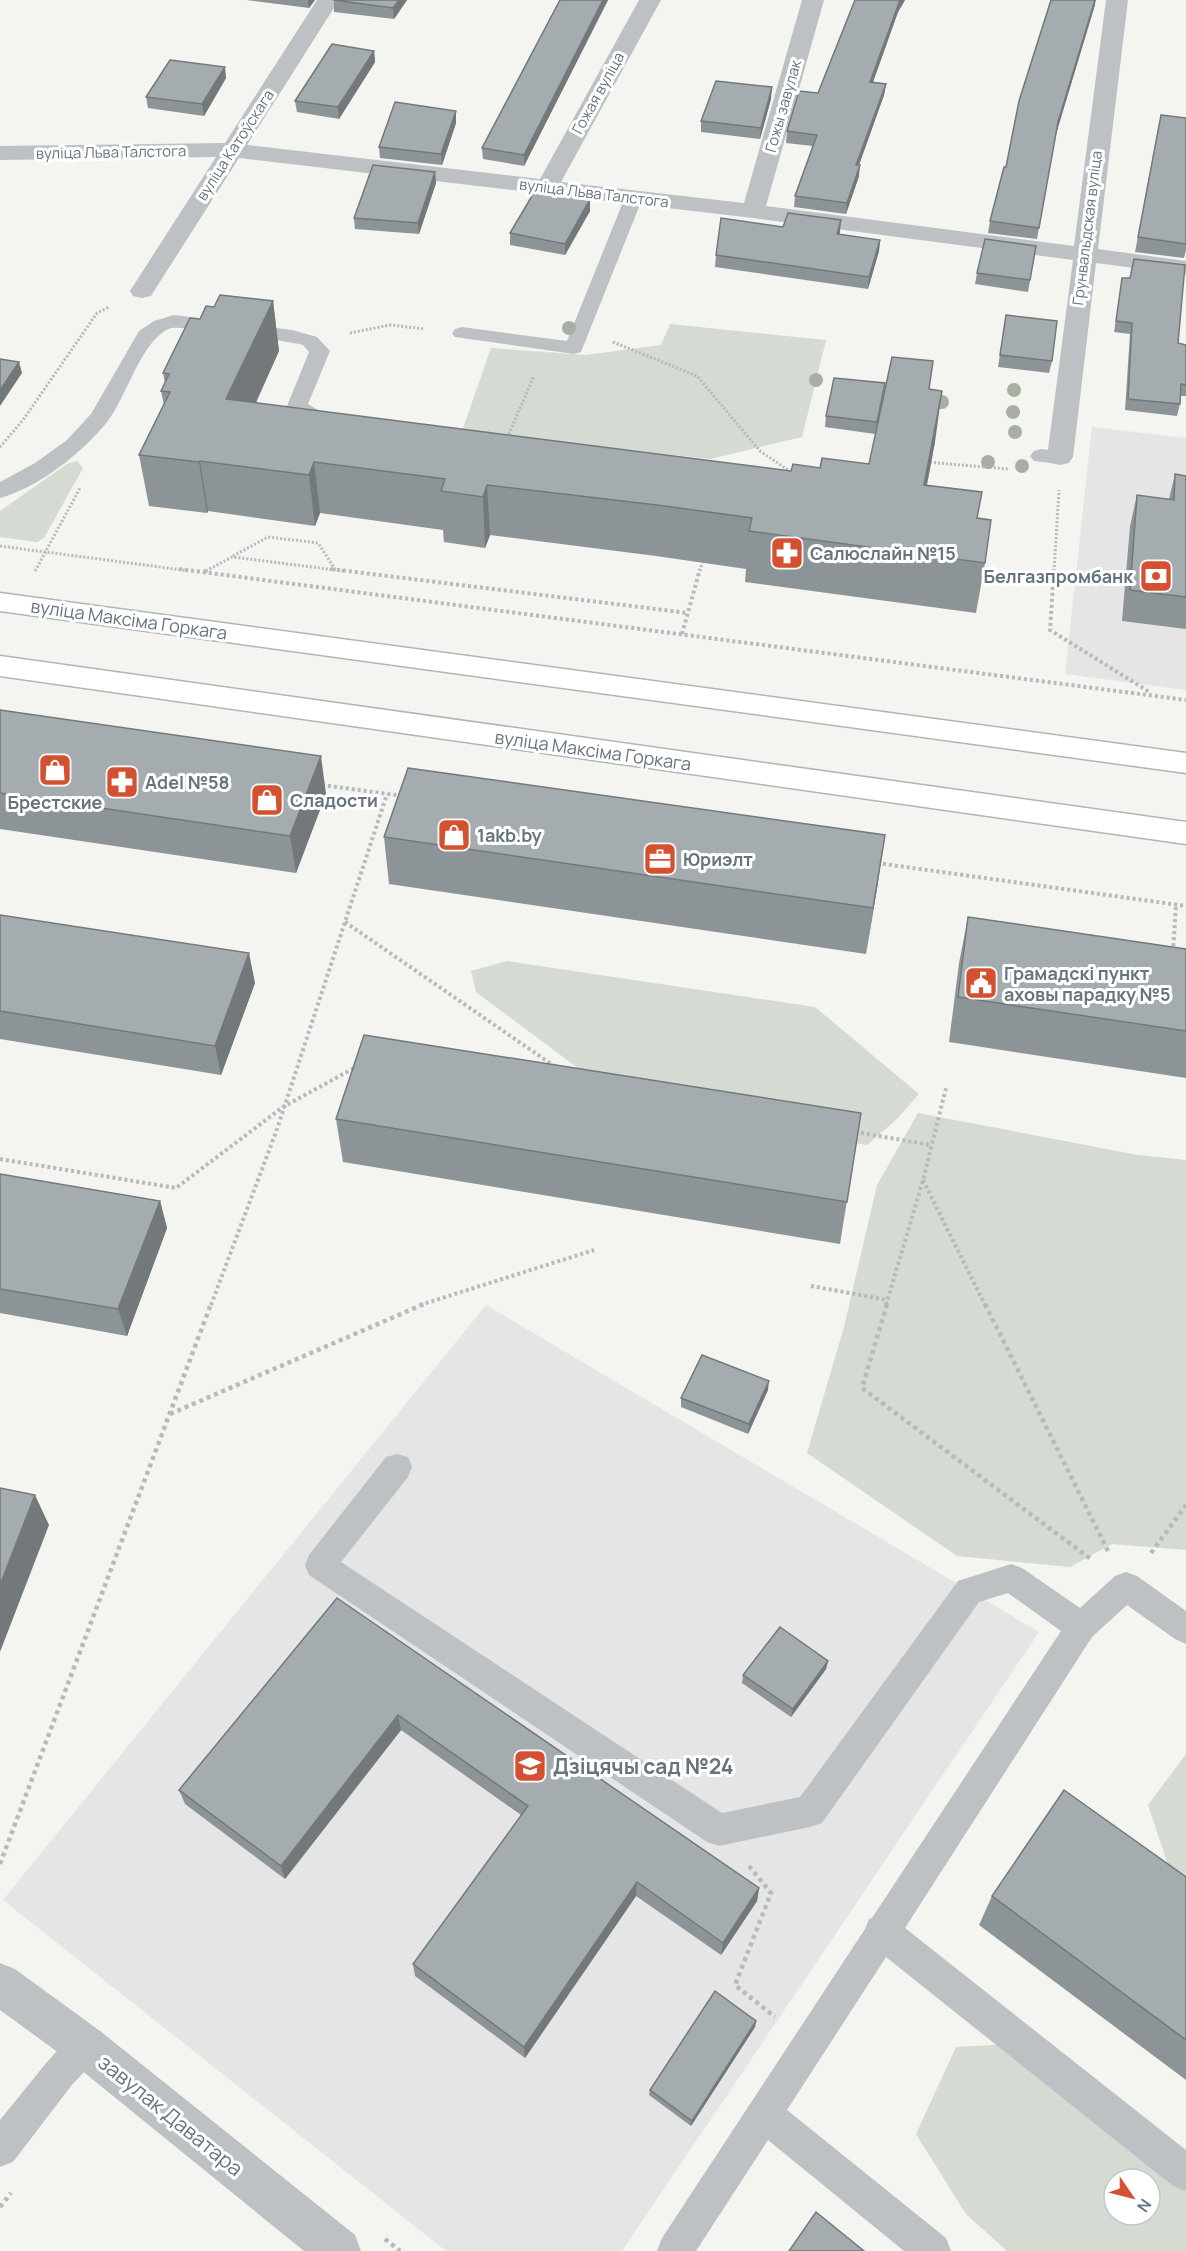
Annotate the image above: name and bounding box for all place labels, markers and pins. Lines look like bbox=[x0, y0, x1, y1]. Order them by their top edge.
pharmacy icon: Салюслайн №15 bbox=[769, 535, 805, 571]
place label: Салюслайн №15 bbox=[810, 541, 956, 565]
bank icon: Белгазпромбанк bbox=[1138, 558, 1174, 594]
place label: Белгазпромбанк bbox=[983, 564, 1134, 588]
shop icon: Брестские bbox=[37, 752, 73, 788]
pharmacy icon: Adel №58 bbox=[104, 764, 140, 800]
place label: Adel №58 bbox=[145, 770, 230, 794]
shop icon: Сладости bbox=[249, 782, 285, 818]
place label: Сладости bbox=[290, 788, 378, 812]
place label: Брестские bbox=[8, 790, 103, 814]
shop icon: 1akb.by bbox=[436, 817, 472, 853]
place label: 1akb.by bbox=[477, 823, 542, 847]
office icon: Юриэлт bbox=[642, 841, 678, 877]
place label: Юриэлт bbox=[683, 847, 753, 871]
place label: Грамадскі пункт аховы парадку №5 bbox=[1004, 961, 1171, 1006]
public building icon: Грамадскі пункт аховы парадку №5 bbox=[963, 965, 999, 1001]
school or university icon: Дзіцячы сад №24 bbox=[512, 1748, 548, 1784]
place label: Дзіцячы сад №24 bbox=[553, 1752, 734, 1780]

